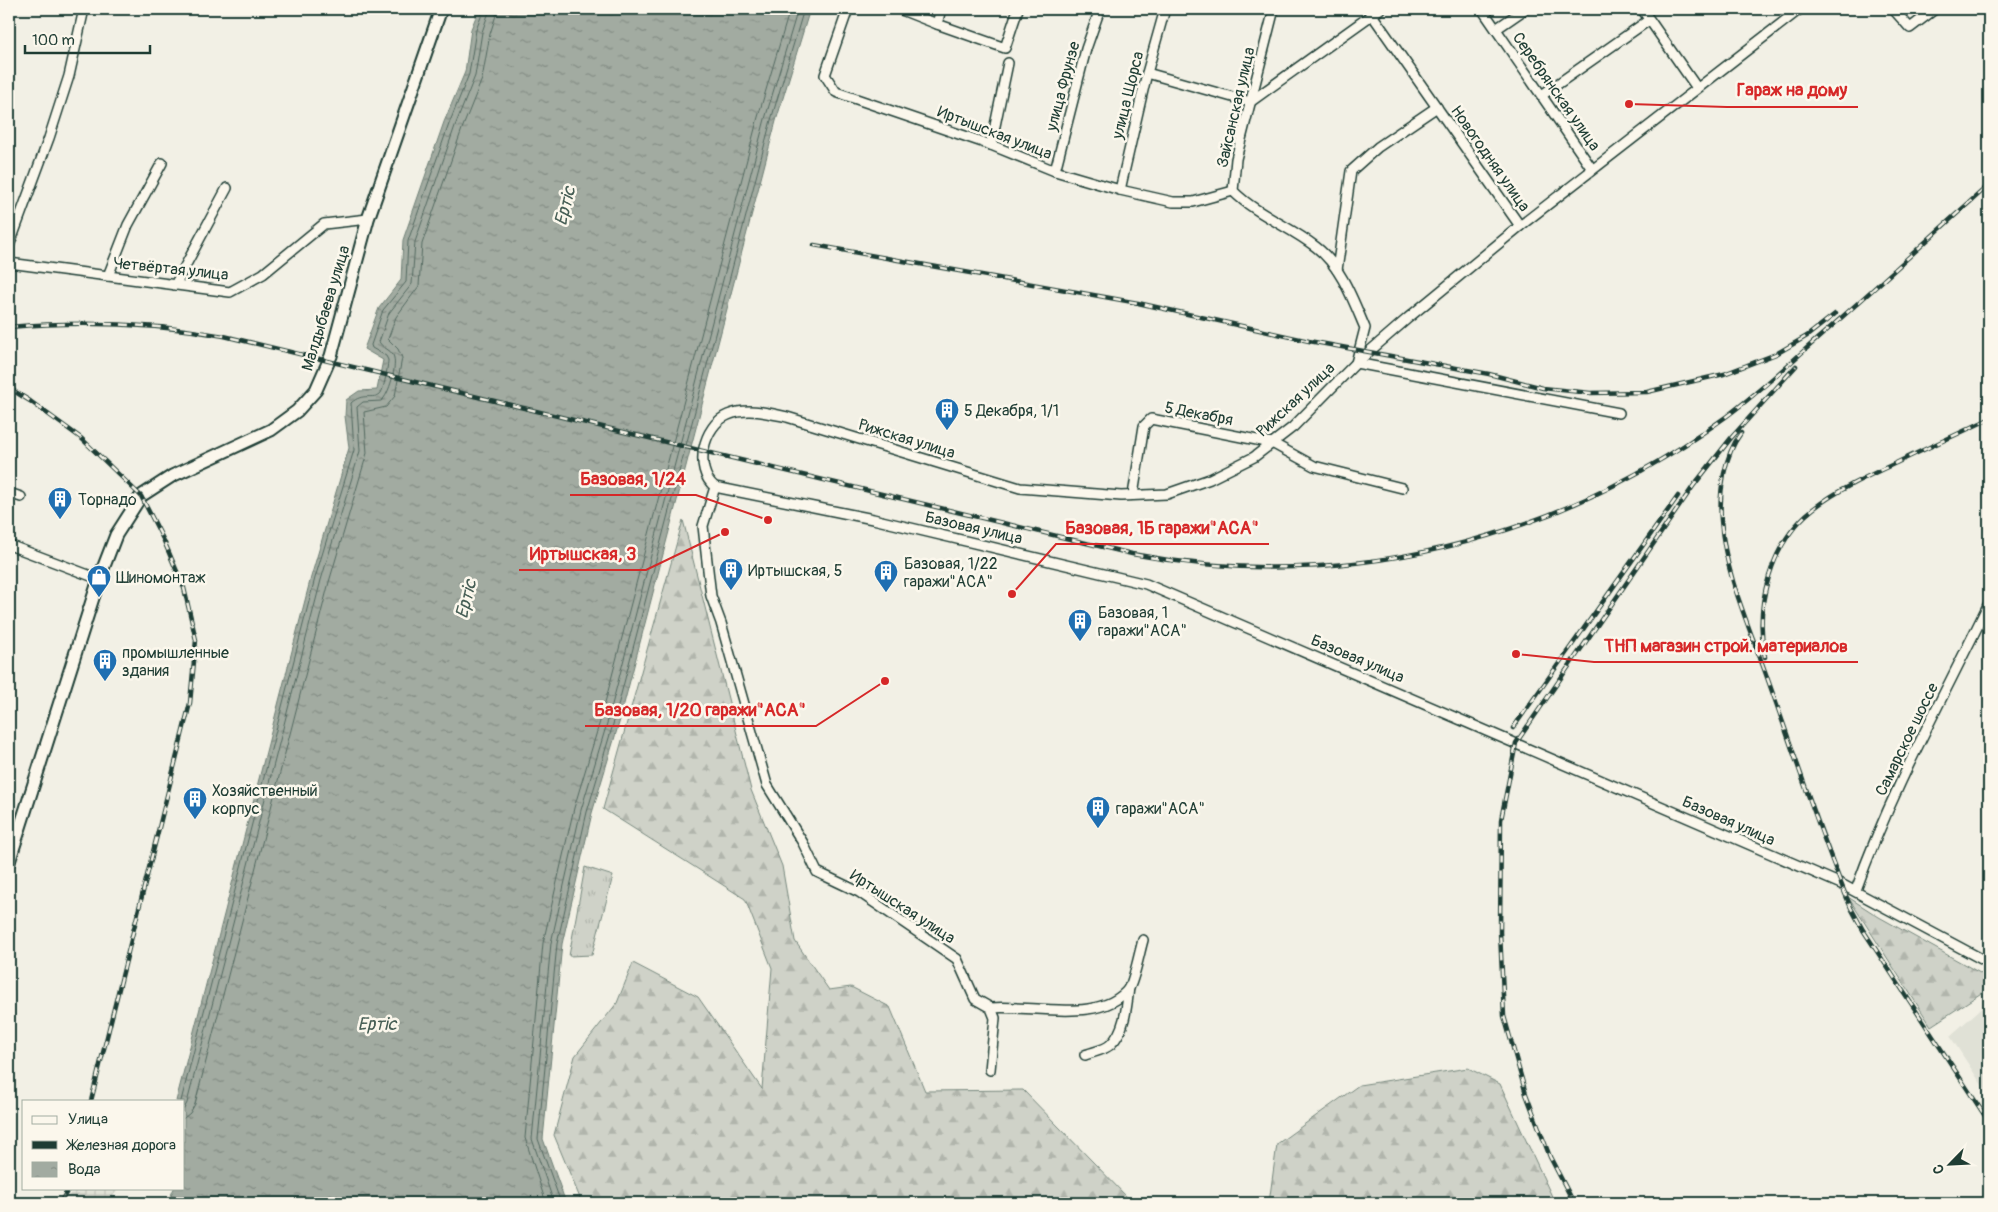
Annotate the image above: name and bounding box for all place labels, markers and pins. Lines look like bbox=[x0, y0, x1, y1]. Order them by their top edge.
callout: Гараж на дому bbox=[1727, 74, 1858, 107]
building icon: 5 Декабря, 1/1 bbox=[934, 397, 960, 431]
place label: 5 Декабря, 1/1 bbox=[964, 401, 1059, 421]
callout: Базовая, 1/24 bbox=[570, 462, 696, 495]
building icon: Торнадо bbox=[47, 486, 73, 520]
place label: Торнадо bbox=[78, 490, 137, 510]
callout: Базовая, 1Б гаражи"ACА" bbox=[1056, 511, 1269, 544]
callout: Иртышская, 3 bbox=[519, 537, 646, 570]
place label: Базовая, 1/22 гаражи"ACА" bbox=[904, 554, 998, 592]
building icon: Иртышская, 5 bbox=[718, 557, 744, 591]
building icon: Базовая, 1/22 гаражи"ACА" bbox=[873, 559, 899, 593]
place label: Иртышская, 5 bbox=[748, 561, 842, 581]
shop icon: Шиномонтаж bbox=[86, 564, 112, 598]
place label: Шиномонтаж bbox=[116, 568, 206, 588]
place label: Базовая, 1 гаражи"ACА" bbox=[1098, 603, 1187, 641]
building icon: Базовая, 1 гаражи"ACА" bbox=[1067, 608, 1093, 642]
callout: ТНП магазин строй. материалов bbox=[1594, 629, 1858, 662]
place label: промышленные здания bbox=[122, 643, 229, 681]
building icon: промышленные здания bbox=[92, 648, 118, 682]
callout: Базовая, 1/20 гаражи"ACА" bbox=[585, 693, 816, 726]
place label: Хозяйственный корпус bbox=[212, 781, 318, 819]
building icon: Хозяйственный корпус bbox=[182, 786, 208, 820]
building icon: гаражи"ACА" bbox=[1085, 795, 1111, 829]
place label: гаражи"ACА" bbox=[1116, 799, 1205, 819]

